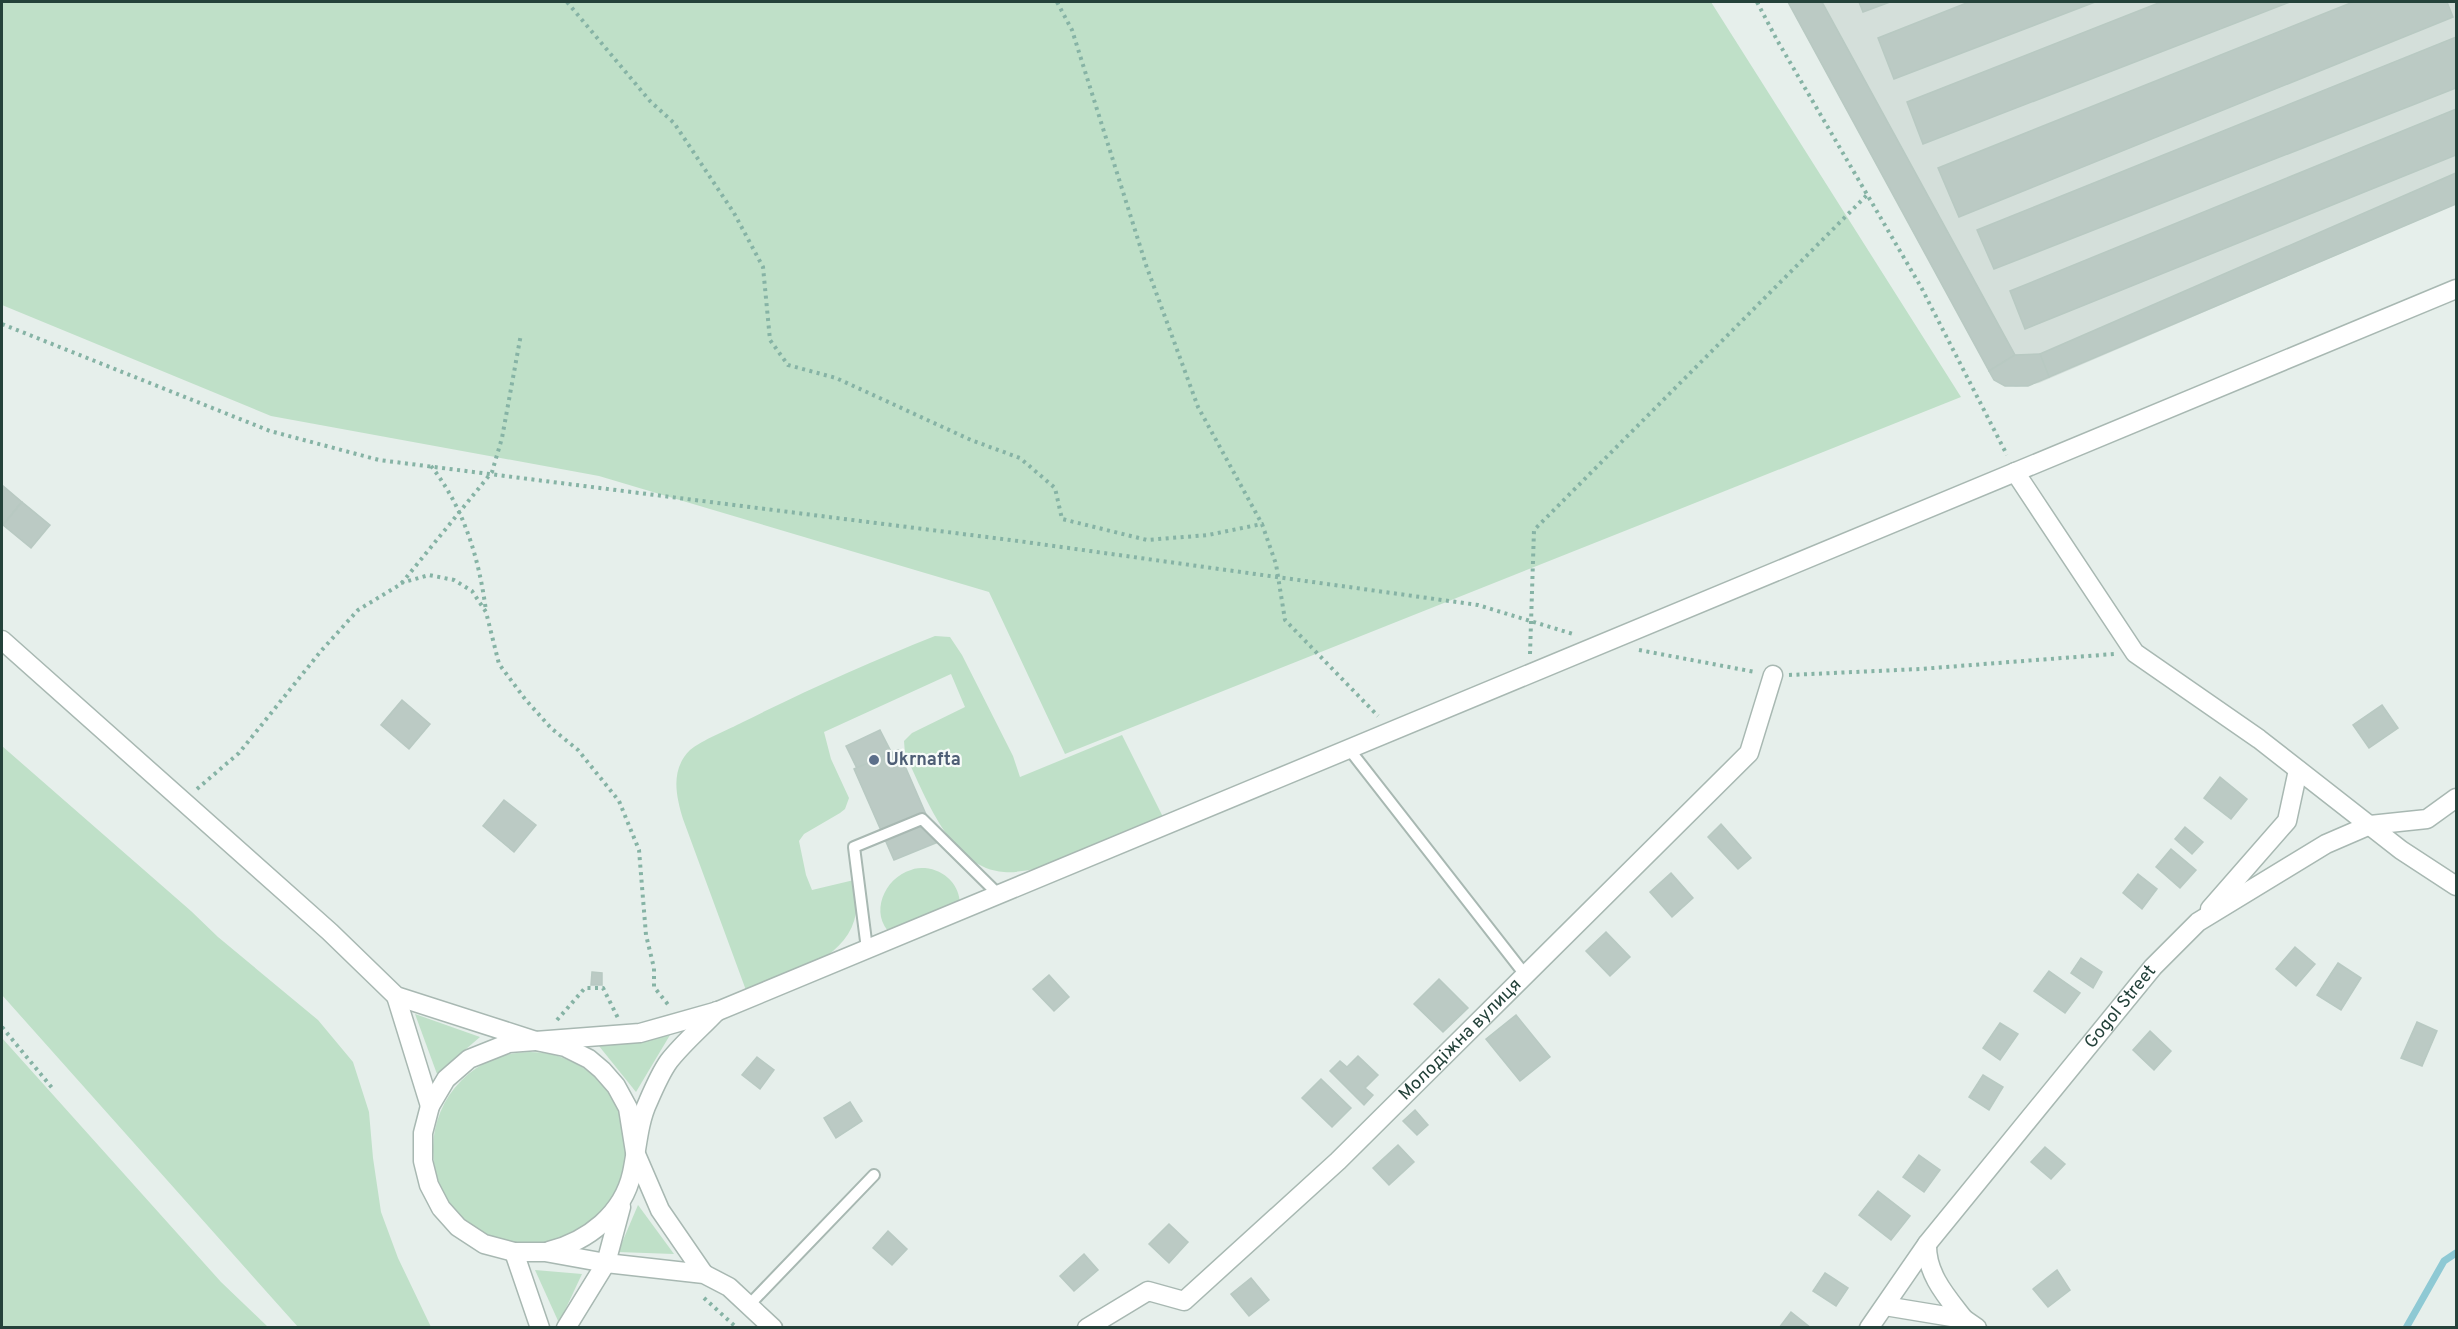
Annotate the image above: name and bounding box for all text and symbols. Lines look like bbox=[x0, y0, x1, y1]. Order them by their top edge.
place label: Ukrnafta bbox=[886, 749, 961, 772]
marker: Ukrnafta bbox=[867, 753, 881, 767]
street label: Gogol Street bbox=[2079, 960, 2161, 1054]
street label: Молодіжна вулиця bbox=[1394, 974, 1527, 1106]

